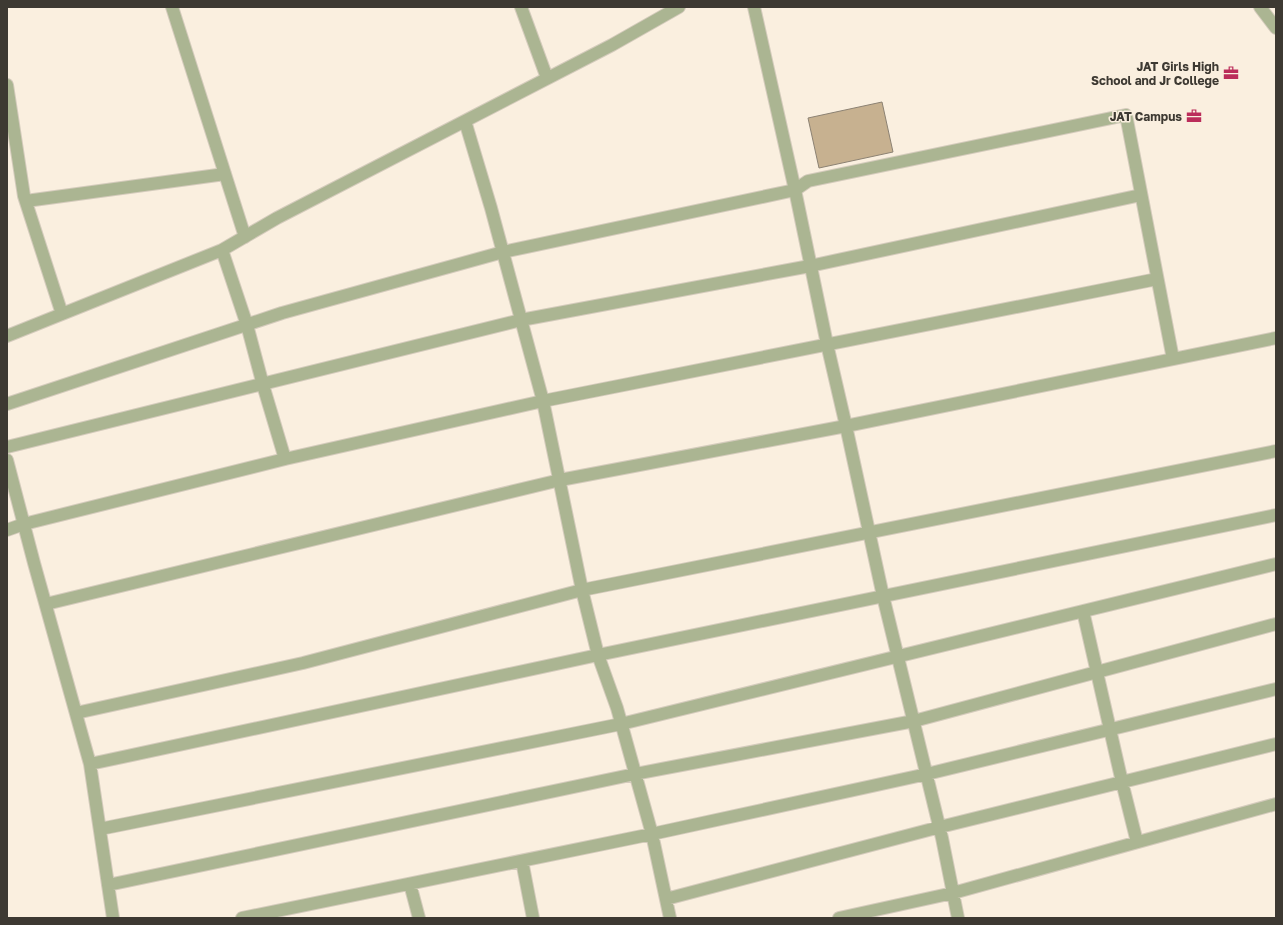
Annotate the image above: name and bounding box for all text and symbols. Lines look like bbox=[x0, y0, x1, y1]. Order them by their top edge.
place label: JAT Girls High School and Jr College bbox=[1091, 59, 1219, 88]
office icon: JAT Girls High School and Jr College bbox=[1222, 64, 1240, 82]
office icon: JAT Campus bbox=[1185, 107, 1203, 125]
place label: JAT Campus bbox=[1110, 109, 1182, 124]

